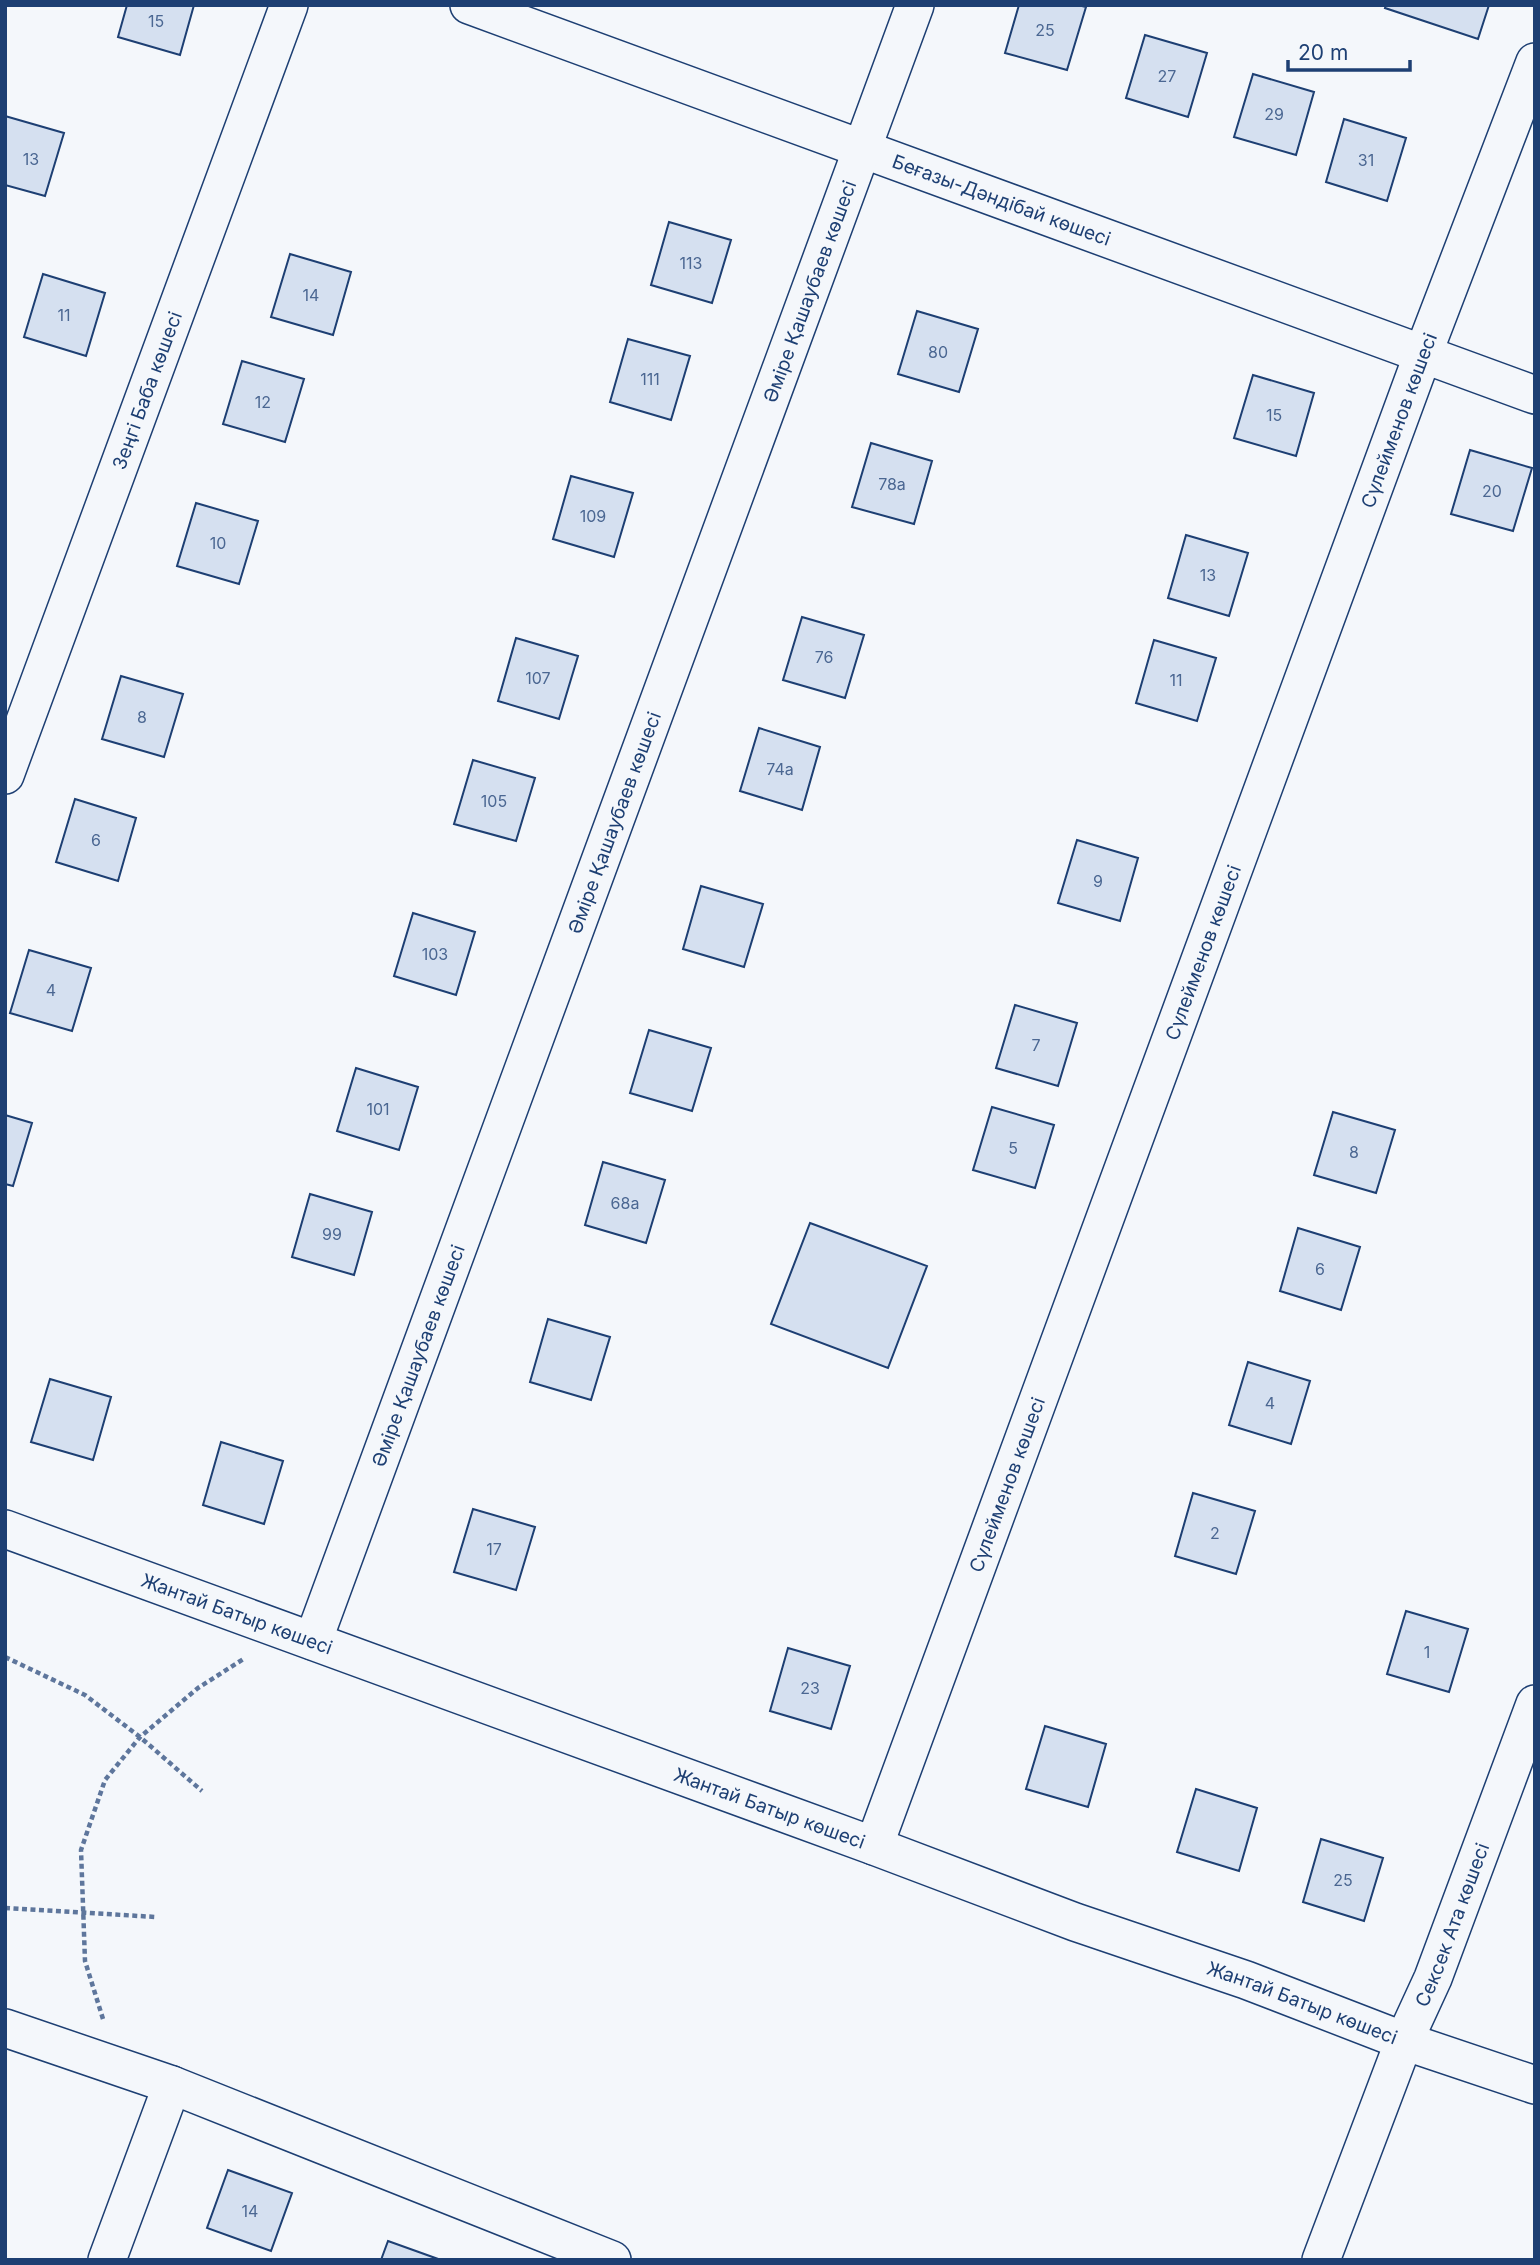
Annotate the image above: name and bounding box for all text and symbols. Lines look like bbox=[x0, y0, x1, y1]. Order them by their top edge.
house number: 15 bbox=[148, 11, 164, 31]
house number: 25 bbox=[1035, 20, 1055, 40]
scale bar bbox=[1288, 28, 1410, 72]
text: 20 m bbox=[1298, 40, 1348, 65]
house number: 27 bbox=[1158, 66, 1176, 86]
house number: 29 bbox=[1264, 104, 1284, 124]
house number: 13 bbox=[23, 149, 39, 169]
street label: Беғазы-Дәндібай көшесі bbox=[889, 149, 1114, 250]
house number: 31 bbox=[1358, 150, 1374, 170]
street label: Әміре Қашаубаев көшесі bbox=[758, 177, 861, 406]
house number: 113 bbox=[680, 253, 702, 273]
house number: 14 bbox=[303, 285, 319, 305]
house number: 11 bbox=[57, 305, 71, 325]
street label: Зеңгі Баба көшесі bbox=[107, 308, 186, 472]
street label: Сүлейменов көшесі bbox=[1356, 330, 1441, 511]
house number: 80 bbox=[928, 342, 948, 362]
house number: 111 bbox=[640, 369, 660, 389]
house number: 12 bbox=[255, 392, 271, 412]
house number: 15 bbox=[1266, 405, 1282, 425]
house number: 78а bbox=[878, 474, 906, 494]
house number: 20 bbox=[1482, 481, 1502, 501]
house number: 109 bbox=[580, 506, 606, 526]
house number: 10 bbox=[210, 533, 226, 553]
house number: 13 bbox=[1200, 565, 1216, 585]
house number: 76 bbox=[815, 647, 833, 667]
house number: 107 bbox=[525, 668, 551, 688]
house number: 11 bbox=[1169, 670, 1183, 690]
house number: 8 bbox=[137, 707, 147, 727]
street label: Әміре Қашаубаев көшесі bbox=[563, 708, 665, 937]
house number: 74а bbox=[766, 759, 794, 779]
house number: 105 bbox=[481, 791, 507, 811]
house number: 6 bbox=[91, 830, 101, 850]
street label: Сүлейменов көшесі bbox=[1160, 862, 1245, 1043]
house number: 9 bbox=[1093, 871, 1103, 891]
house number: 103 bbox=[422, 944, 448, 964]
house number: 4 bbox=[46, 980, 56, 1000]
house number: 7 bbox=[1031, 1035, 1041, 1055]
house number: 101 bbox=[366, 1099, 390, 1119]
house number: 5 bbox=[1008, 1138, 1018, 1158]
house number: 8 bbox=[1349, 1142, 1359, 1162]
house number: 68а bbox=[611, 1193, 639, 1213]
house number: 99 bbox=[322, 1224, 342, 1244]
street label: Әміре Қашаубаев көшесі bbox=[367, 1242, 469, 1470]
house number: 6 bbox=[1315, 1259, 1325, 1279]
house number: 4 bbox=[1265, 1393, 1275, 1413]
street label: Сүлейменов көшесі bbox=[964, 1394, 1050, 1575]
house number: 2 bbox=[1210, 1523, 1220, 1543]
house number: 17 bbox=[486, 1539, 502, 1559]
street label: Жантай Батыр көшесі bbox=[138, 1568, 336, 1659]
house number: 1 bbox=[1424, 1642, 1430, 1662]
house number: 23 bbox=[800, 1678, 820, 1698]
street label: Жантай Батыр көшесі bbox=[671, 1763, 868, 1853]
street label: Сексек Ата көшесі bbox=[1410, 1840, 1494, 2010]
house number: 25 bbox=[1333, 1870, 1353, 1890]
street label: Жантай Батыр көшесі bbox=[1204, 1956, 1401, 2049]
house number: 14 bbox=[242, 2201, 258, 2221]

